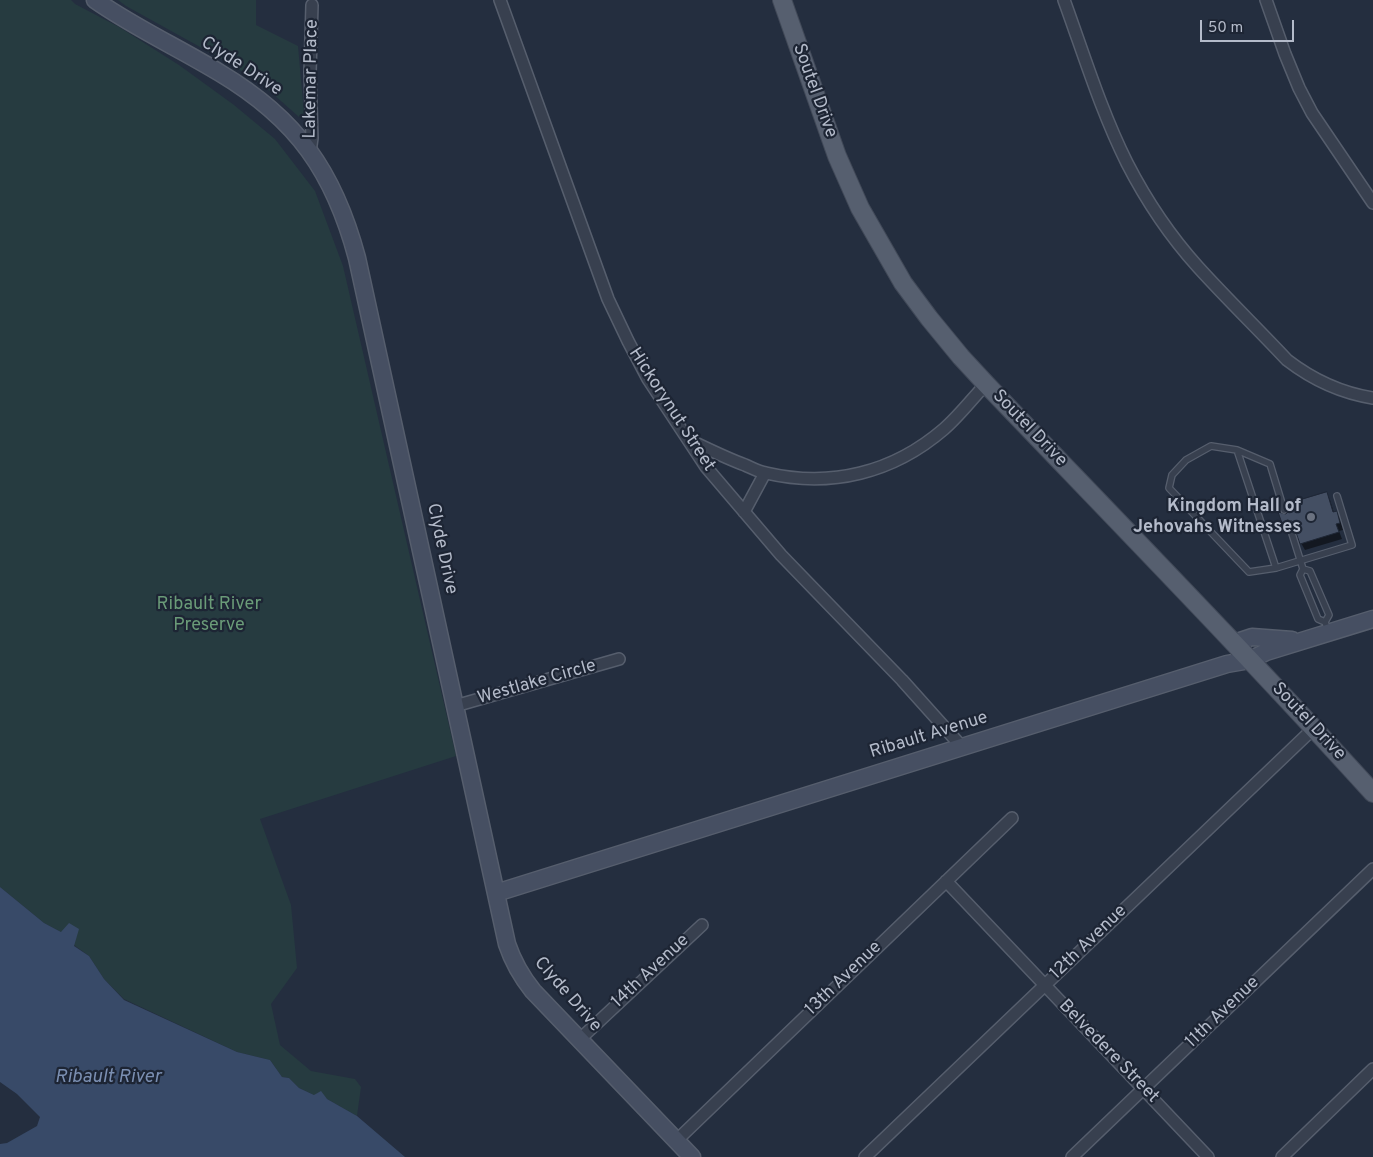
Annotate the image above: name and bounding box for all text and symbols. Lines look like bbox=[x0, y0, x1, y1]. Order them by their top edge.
scale bar bbox=[1203, 10, 1297, 42]
street label: Lakemar Place bbox=[300, 19, 324, 139]
text: 50 m bbox=[1208, 19, 1243, 38]
street label: Clyde Drive bbox=[196, 33, 286, 101]
street label: Soutel Drive bbox=[787, 41, 841, 141]
street label: Hickorynut Street bbox=[623, 344, 719, 476]
street label: Soutel Drive bbox=[987, 386, 1071, 472]
place label: Kingdom Hall of Jehovahs Witnesses bbox=[1133, 496, 1301, 538]
street label: Clyde Drive bbox=[421, 502, 461, 596]
marker: Kingdom Hall of Jehovahs Witnesses bbox=[1305, 511, 1317, 523]
park label: Ribault River Preserve bbox=[157, 594, 261, 636]
street label: Westlake Circle bbox=[475, 656, 599, 710]
street label: Soutel Drive bbox=[1267, 679, 1349, 765]
street label: Ribault Avenue bbox=[867, 708, 991, 764]
street label: 12th Avenue bbox=[1046, 901, 1132, 985]
street label: 14th Avenue bbox=[608, 931, 694, 1013]
street label: 13th Avenue bbox=[801, 937, 887, 1021]
street label: Clyde Drive bbox=[529, 953, 605, 1037]
street label: 11th Avenue bbox=[1182, 972, 1264, 1054]
street label: Belvedere Street bbox=[1053, 996, 1163, 1108]
water label: Ribault River bbox=[55, 1067, 161, 1089]

